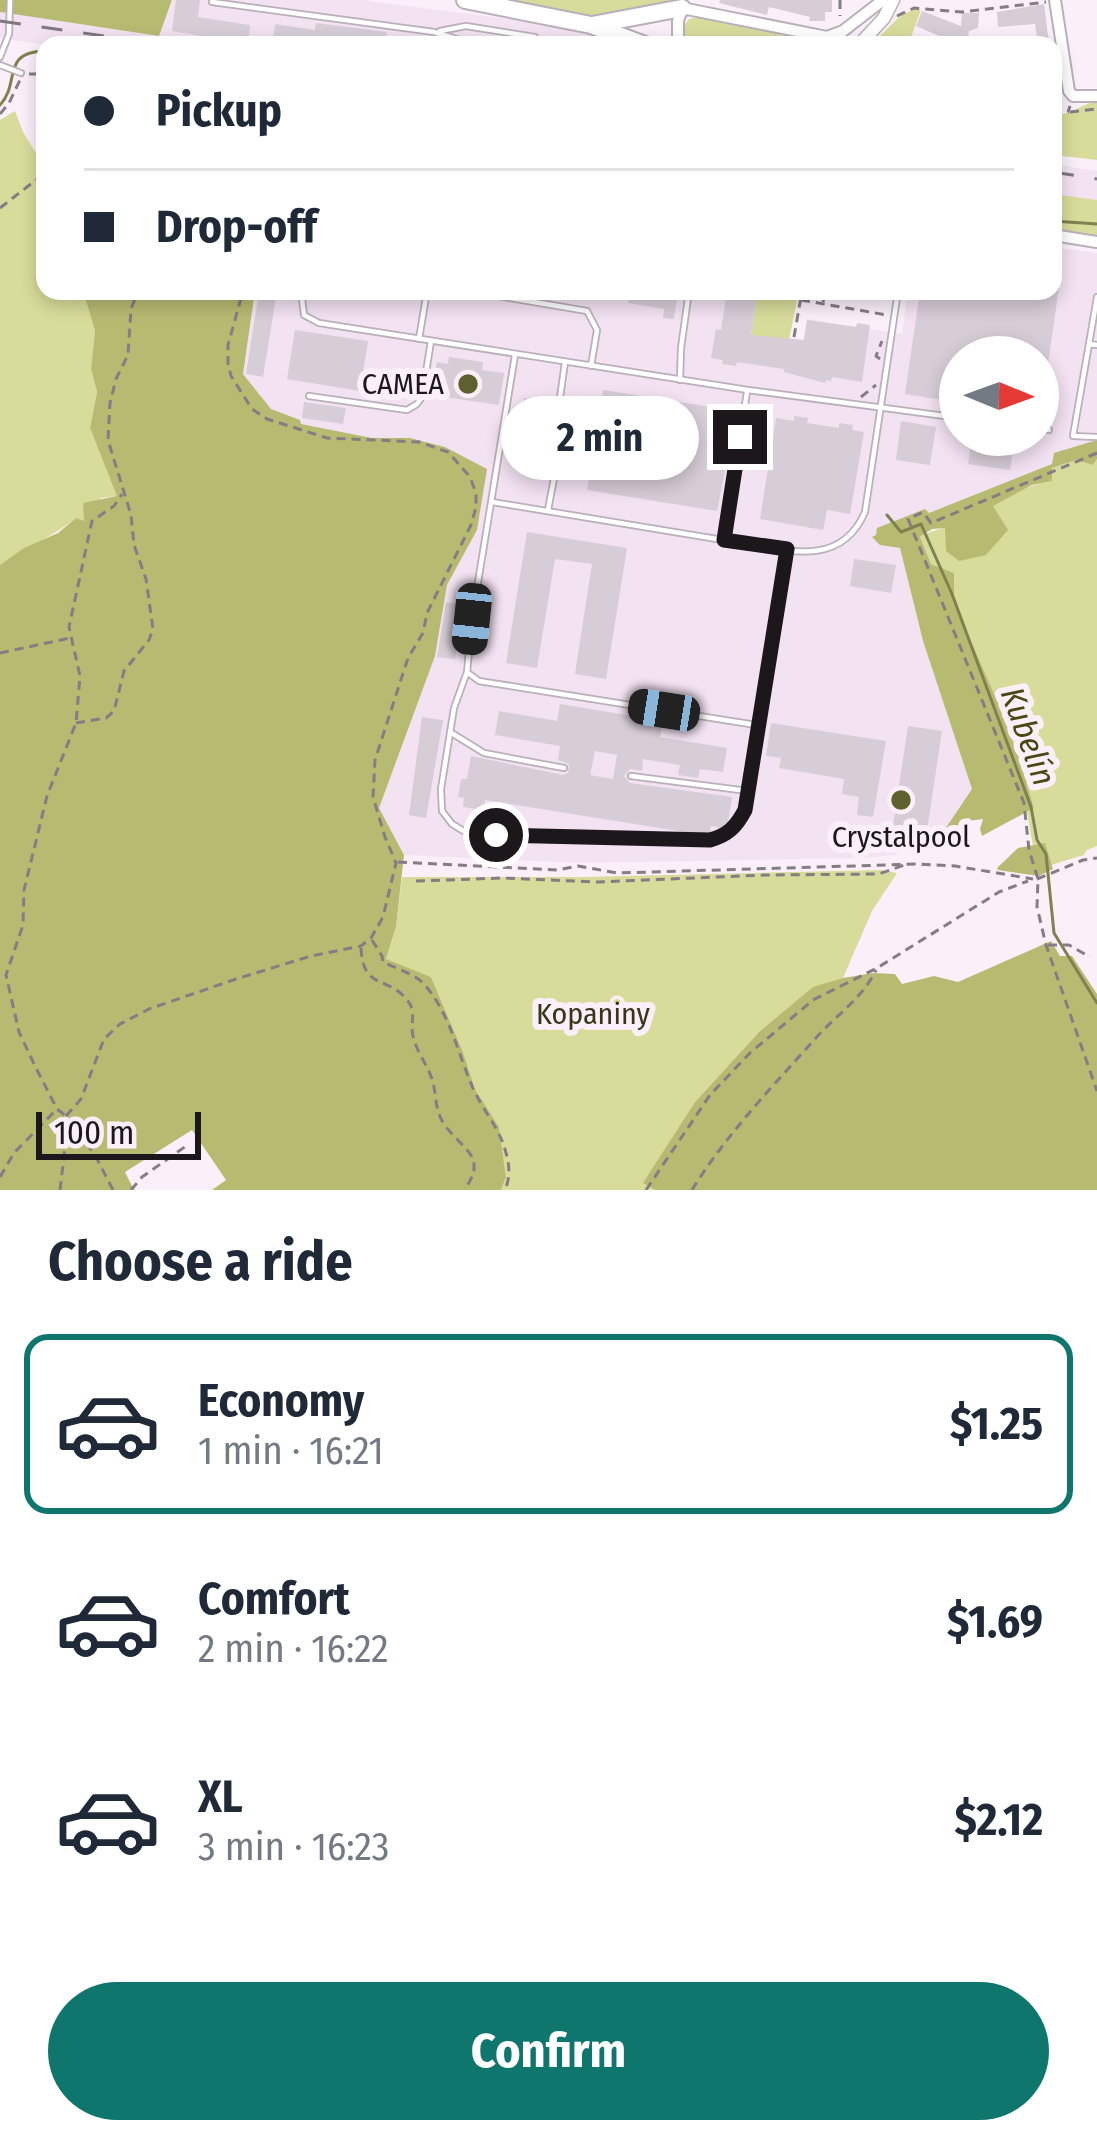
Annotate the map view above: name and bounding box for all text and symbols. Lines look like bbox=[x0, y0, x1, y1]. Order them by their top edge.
text: Pickup bbox=[156, 84, 282, 138]
text: Drop-off bbox=[156, 200, 317, 254]
north arrow bbox=[939, 336, 1059, 456]
map controls bbox=[939, 336, 1059, 456]
place label: CAMEA bbox=[362, 366, 444, 402]
marker: CAMEA bbox=[455, 371, 481, 397]
callout: 2 min bbox=[500, 395, 698, 479]
route end bbox=[713, 410, 767, 464]
text: 2 min bbox=[557, 415, 643, 461]
car bbox=[450, 581, 494, 657]
water label: Kubelín bbox=[992, 682, 1064, 791]
car bbox=[626, 687, 702, 733]
marker: Crystalpool bbox=[888, 787, 914, 813]
route start bbox=[469, 808, 523, 862]
place label: Crystalpool bbox=[832, 819, 970, 855]
park label: Kopaniny bbox=[536, 996, 651, 1032]
scale bar bbox=[36, 1106, 201, 1159]
text: 100 m bbox=[54, 1113, 134, 1153]
text: Choose a ride bbox=[48, 1230, 353, 1294]
icon: car bbox=[54, 1370, 162, 1478]
text: Economy bbox=[198, 1374, 364, 1428]
text: $1.25 bbox=[950, 1397, 1043, 1451]
text: 1 min · 16:21 bbox=[198, 1428, 384, 1474]
icon: car bbox=[54, 1568, 162, 1676]
text: Comfort bbox=[198, 1572, 350, 1626]
text: $1.69 bbox=[947, 1595, 1043, 1649]
text: 2 min · 16:22 bbox=[198, 1626, 389, 1672]
icon: car bbox=[54, 1766, 162, 1874]
text: XL bbox=[198, 1770, 243, 1824]
text: $2.12 bbox=[955, 1793, 1043, 1847]
text: 3 min · 16:23 bbox=[198, 1824, 389, 1870]
button: Confirm bbox=[48, 1982, 1049, 2120]

